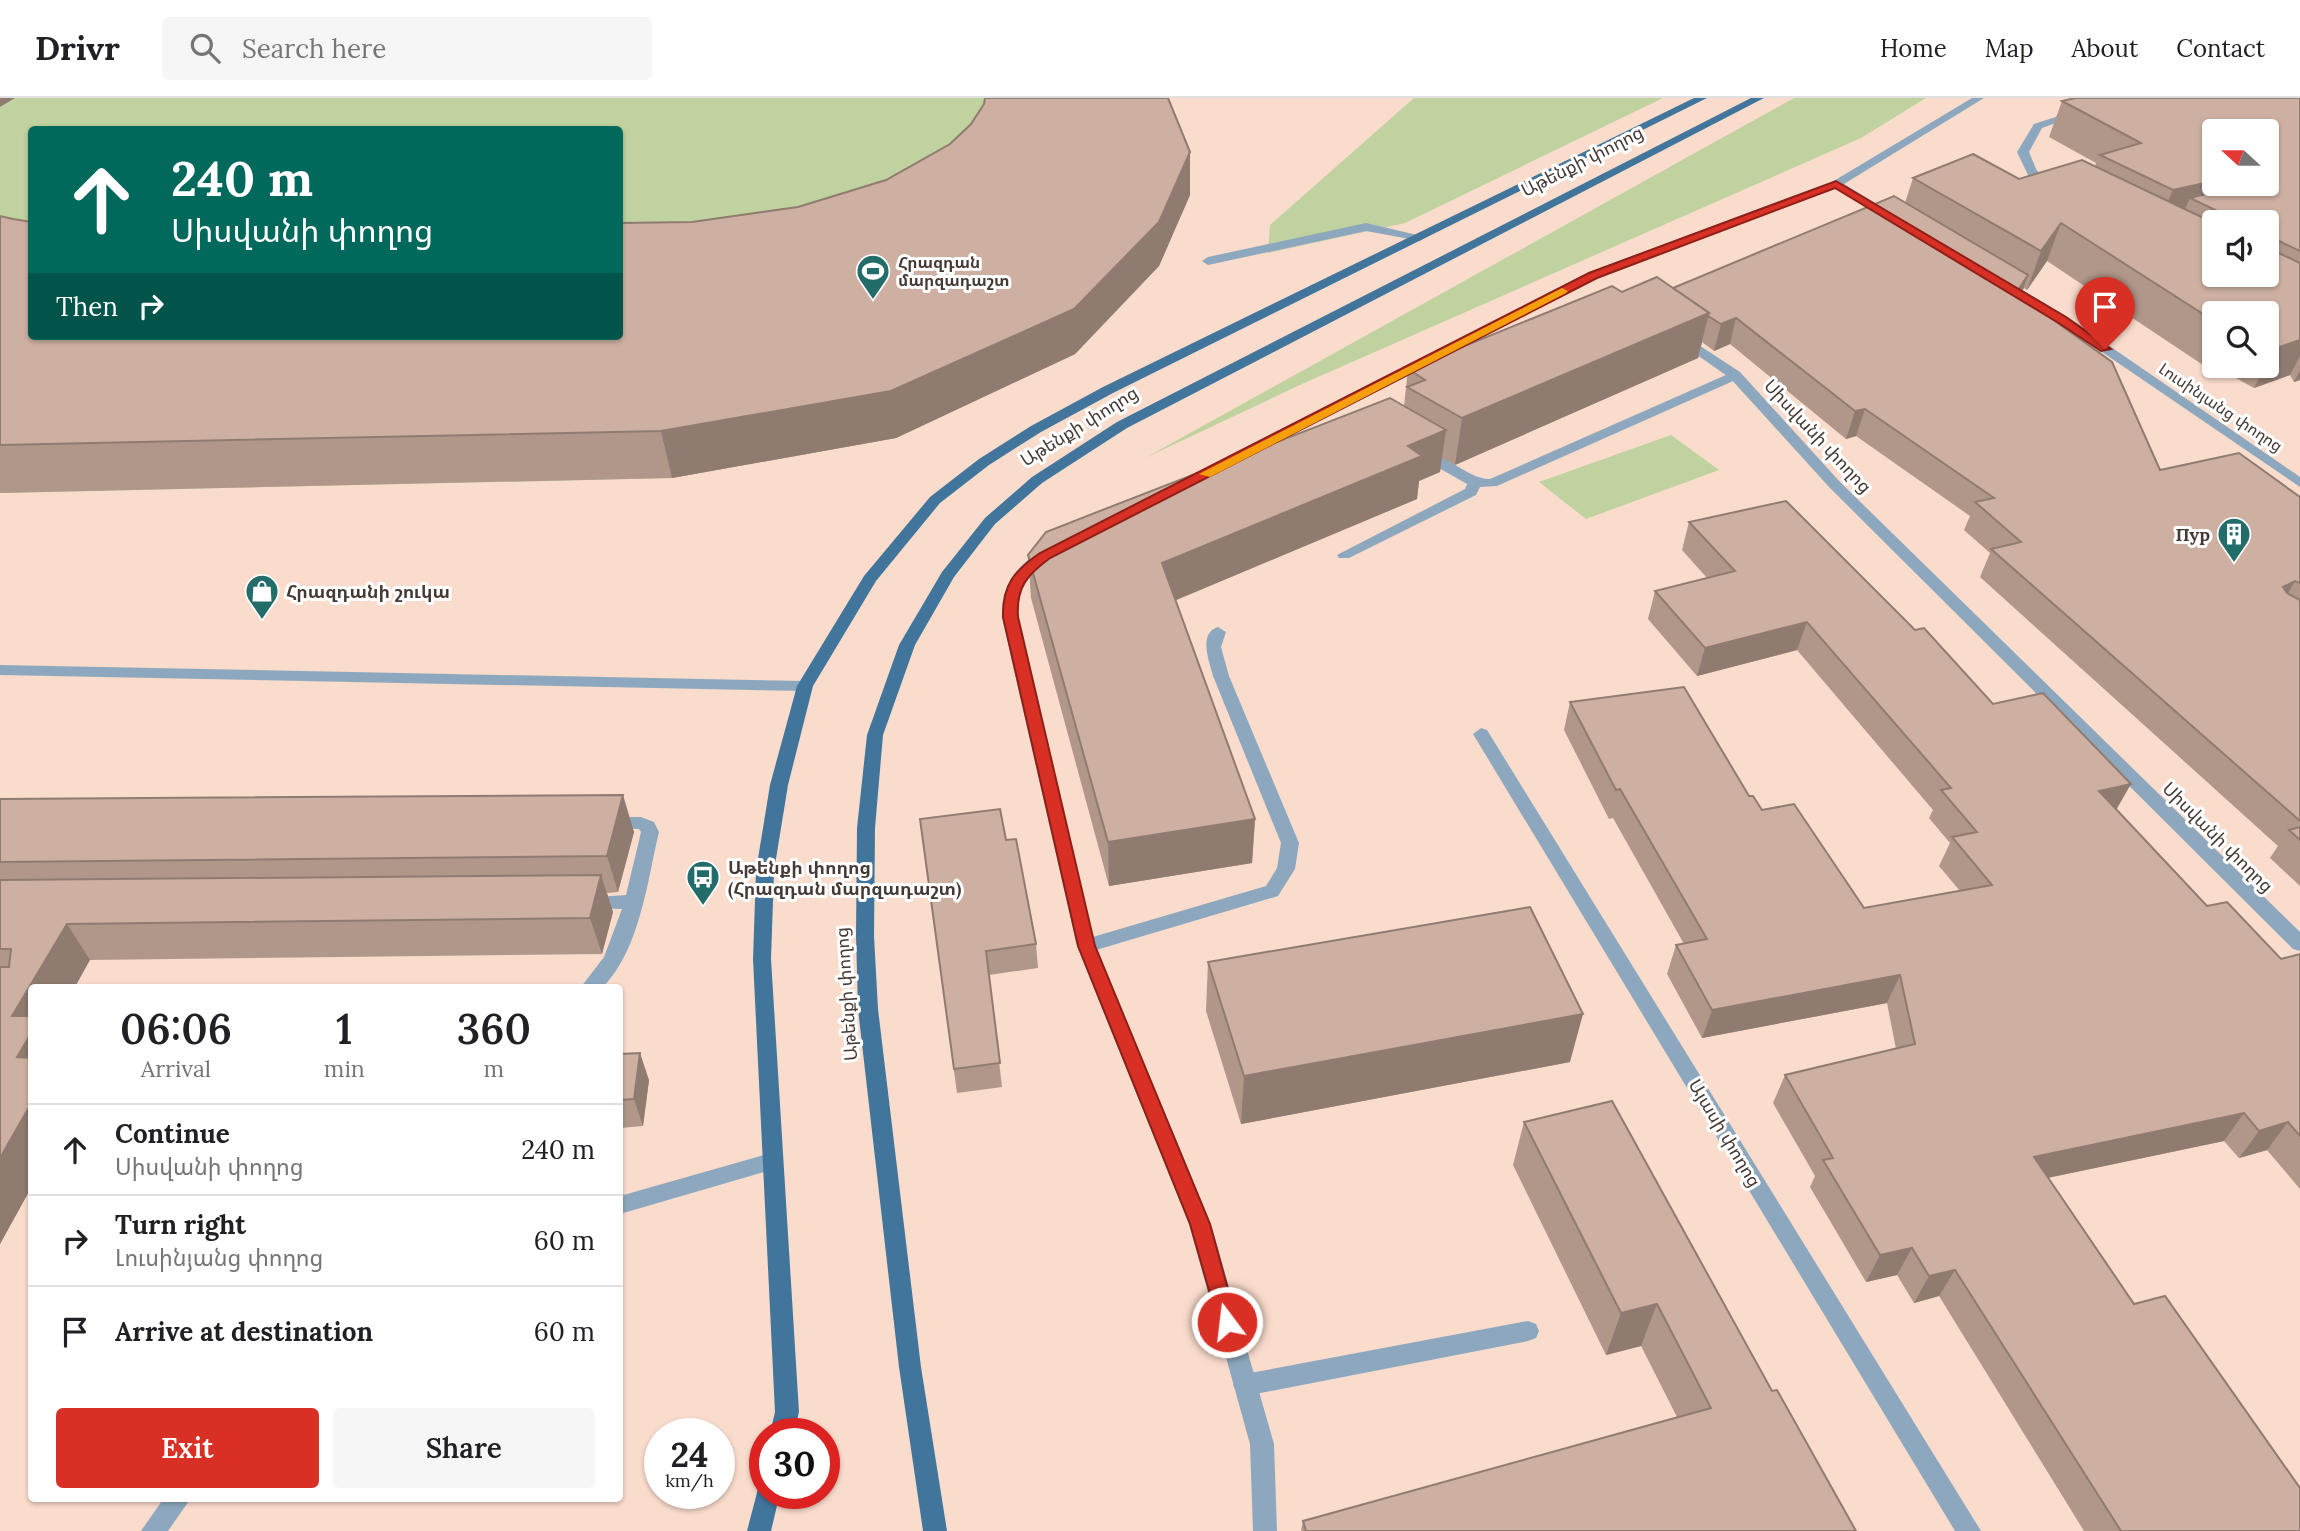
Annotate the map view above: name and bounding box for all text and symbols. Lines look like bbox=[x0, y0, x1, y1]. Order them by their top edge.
search box bbox=[162, 17, 652, 80]
text: Drivr bbox=[35, 27, 120, 69]
icon: search bbox=[186, 29, 224, 67]
text: Search here bbox=[242, 32, 386, 65]
text: Home bbox=[1880, 33, 1947, 64]
text: Map bbox=[1985, 33, 2034, 64]
text: About bbox=[2072, 33, 2138, 64]
text: Contact bbox=[2176, 33, 2265, 64]
north arrow bbox=[2202, 119, 2278, 196]
map controls bbox=[2202, 119, 2279, 378]
street label: Աթենքի փողոց bbox=[1517, 120, 1647, 202]
text: 240 m bbox=[171, 147, 313, 209]
icon: ahead bbox=[56, 154, 147, 245]
text: Սիսվանի փողոց bbox=[171, 210, 433, 251]
button: sound bbox=[2202, 210, 2279, 287]
sports icon: Հրազդան մարզադաշտ bbox=[854, 252, 892, 301]
place label: Հրազդան մարզադաշտ bbox=[898, 252, 1009, 290]
pin bbox=[2075, 277, 2135, 349]
icon: right bbox=[132, 287, 170, 325]
icon: arrive bbox=[2086, 288, 2124, 326]
text: Then bbox=[56, 290, 118, 323]
button: search bbox=[2202, 301, 2279, 378]
street label: Լուսինյանց փողոց bbox=[2155, 358, 2287, 456]
street label: Սիսվանի փողոց bbox=[1759, 374, 1877, 498]
street label: Աթենքի փողոց bbox=[1016, 381, 1142, 471]
building icon: Пур bbox=[2215, 515, 2253, 564]
place label: Пур bbox=[2176, 523, 2210, 546]
shop icon: Հրազդանի շուկա bbox=[243, 572, 281, 621]
place label: Հրազդանի շուկա bbox=[286, 580, 450, 603]
street label: Սիսվանի փողոց bbox=[2158, 777, 2278, 897]
place label: Աթենքի փողոց (Հրազդան մարզադաշտ) bbox=[728, 856, 961, 900]
bus stop icon: Աթենքի փողոց (Հրազդան մարզադաշտ) bbox=[684, 858, 722, 907]
street label: Աթենքի փողոց bbox=[830, 926, 862, 1062]
text: 06:06 bbox=[120, 1002, 232, 1056]
text: 1 bbox=[336, 1002, 353, 1056]
text: 360 bbox=[457, 1002, 531, 1056]
text: Arrival bbox=[141, 1054, 211, 1083]
text: min bbox=[324, 1054, 365, 1083]
text: m bbox=[484, 1054, 504, 1083]
street label: Այասի փողոց bbox=[1684, 1075, 1766, 1191]
text: Continue bbox=[115, 1117, 230, 1150]
icon: ahead bbox=[56, 1131, 94, 1169]
text: 240 m bbox=[521, 1133, 595, 1166]
text: Սիսվանի փողոց bbox=[115, 1152, 303, 1181]
text: Turn right bbox=[115, 1208, 246, 1241]
icon: right bbox=[56, 1222, 94, 1260]
text: 60 m bbox=[534, 1224, 595, 1257]
text: Լուսինյանց փողոց bbox=[115, 1243, 323, 1272]
position arrow bbox=[1190, 1285, 1264, 1359]
icon: arrive bbox=[56, 1313, 94, 1351]
text: Arrive at destination bbox=[115, 1315, 373, 1348]
text: 60 m bbox=[534, 1315, 595, 1348]
button: Exit bbox=[56, 1408, 319, 1488]
button: Share bbox=[333, 1408, 595, 1488]
speed limit sign: 30 bbox=[749, 1418, 840, 1509]
text: 24 bbox=[671, 1432, 708, 1477]
text: km/h bbox=[665, 1469, 714, 1492]

